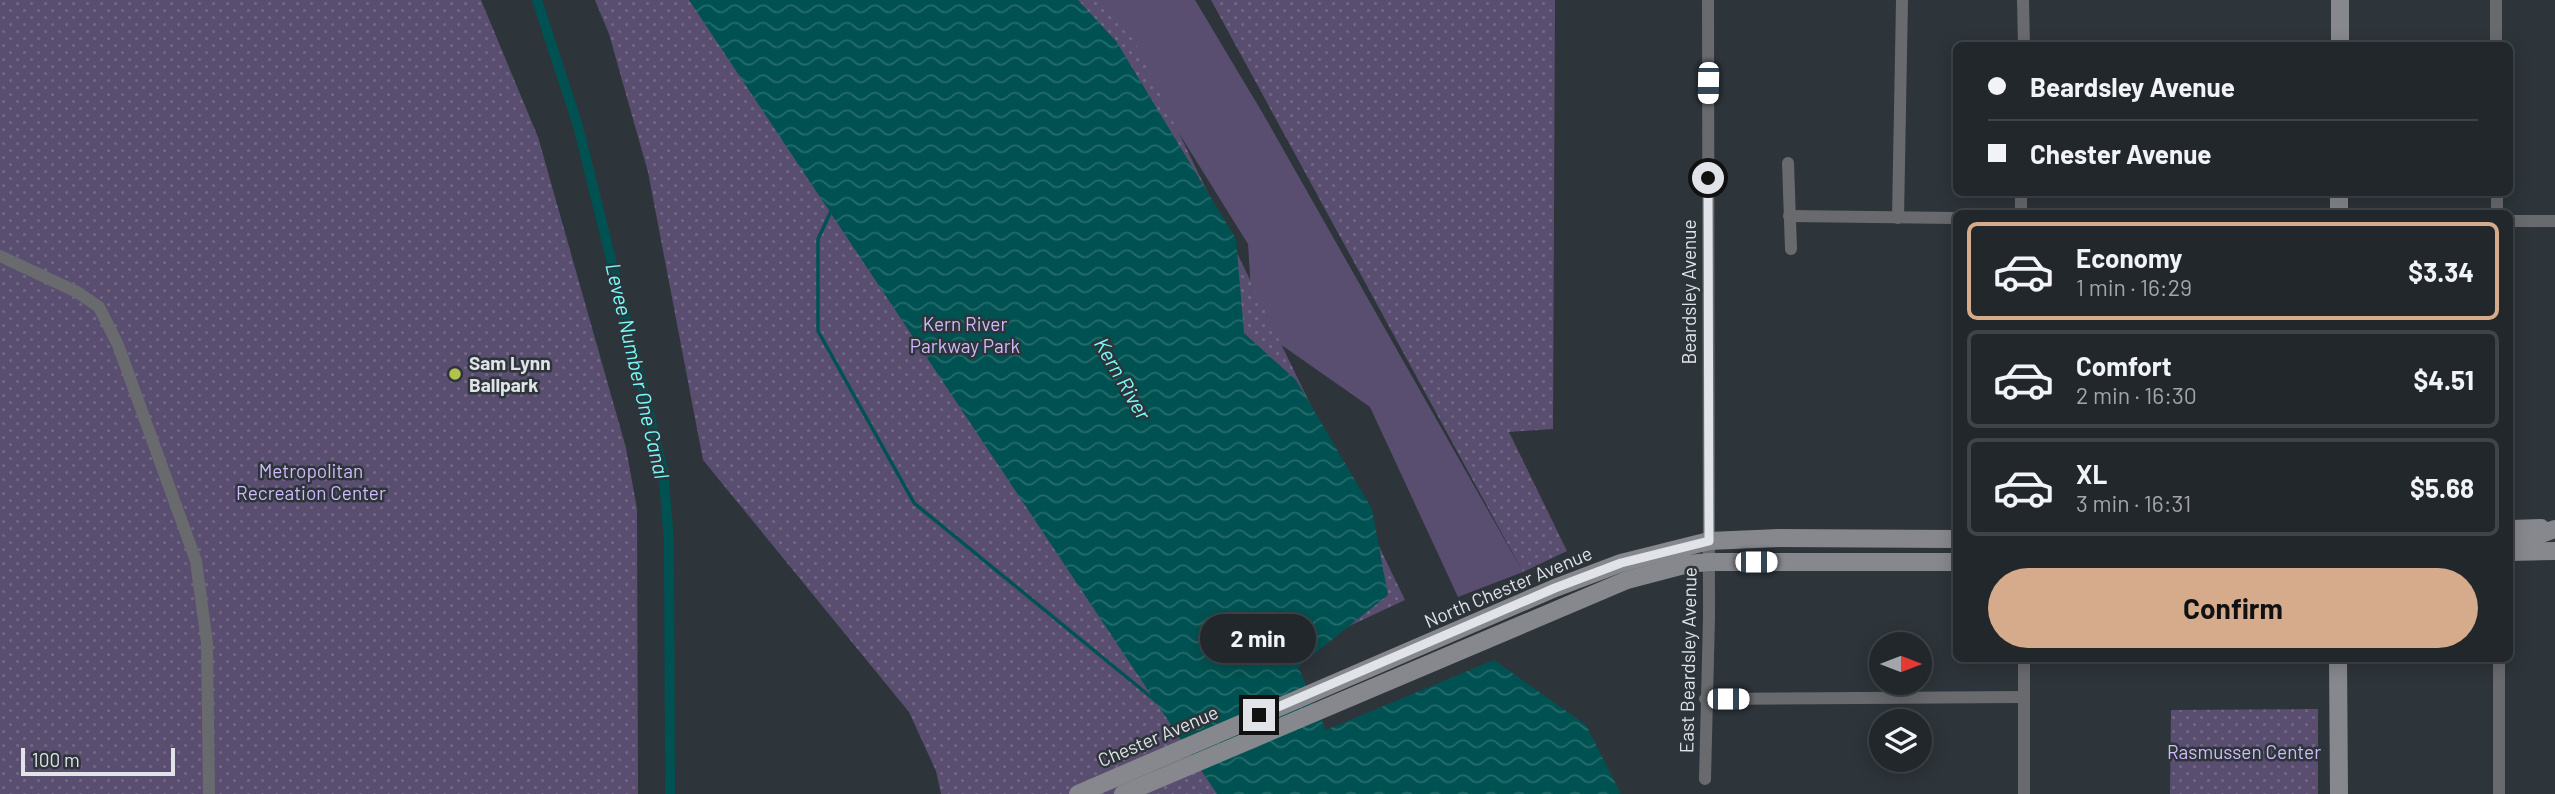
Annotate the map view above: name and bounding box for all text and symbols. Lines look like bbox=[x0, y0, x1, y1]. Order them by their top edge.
car bbox=[1698, 62, 1719, 104]
text: Beardsley Avenue bbox=[2030, 71, 2235, 102]
text: Chester Avenue bbox=[2030, 138, 2212, 169]
route start bbox=[1692, 162, 1724, 194]
street label: Beardsley Avenue bbox=[1677, 219, 1700, 365]
icon: car bbox=[1992, 240, 2055, 303]
text: Economy bbox=[2076, 242, 2182, 273]
text: $3.34 bbox=[2408, 256, 2474, 287]
water label: Levee Number One Canal bbox=[601, 260, 676, 481]
text: 1 min · 16:29 bbox=[2076, 273, 2192, 301]
park label: Kern River Parkway Park bbox=[910, 312, 1020, 357]
water label: Kern River bbox=[1090, 333, 1157, 424]
icon: car bbox=[1992, 348, 2055, 411]
text: Comfort bbox=[2076, 350, 2172, 381]
place label: Sam Lynn Ballpark bbox=[469, 351, 551, 396]
text: $4.51 bbox=[2413, 364, 2474, 395]
marker: Sam Lynn Ballpark bbox=[447, 366, 463, 382]
text: 2 min · 16:30 bbox=[2076, 381, 2197, 409]
icon: car bbox=[1992, 456, 2055, 519]
text: XL bbox=[2076, 458, 2107, 489]
park label: Metropolitan Recreation Center bbox=[236, 459, 386, 504]
text: $5.68 bbox=[2410, 472, 2474, 503]
text: 3 min · 16:31 bbox=[2076, 489, 2191, 517]
street label: North Chester Avenue bbox=[1421, 541, 1595, 632]
car bbox=[1736, 552, 1778, 573]
street label: East Beardsley Avenue bbox=[1674, 567, 1701, 753]
button: Confirm bbox=[1988, 568, 2478, 648]
callout: 2 min bbox=[1201, 614, 1317, 662]
text: 2 min bbox=[1230, 624, 1286, 652]
north arrow bbox=[1869, 632, 1932, 695]
map controls bbox=[1869, 632, 1932, 772]
car bbox=[1708, 689, 1750, 710]
route end bbox=[1243, 699, 1275, 731]
street label: Chester Avenue bbox=[1094, 700, 1221, 771]
button: layers bbox=[1869, 709, 1932, 772]
park label: Rasmussen Center bbox=[2167, 740, 2321, 763]
scale bar bbox=[21, 745, 175, 777]
text: 100 m bbox=[32, 748, 80, 771]

